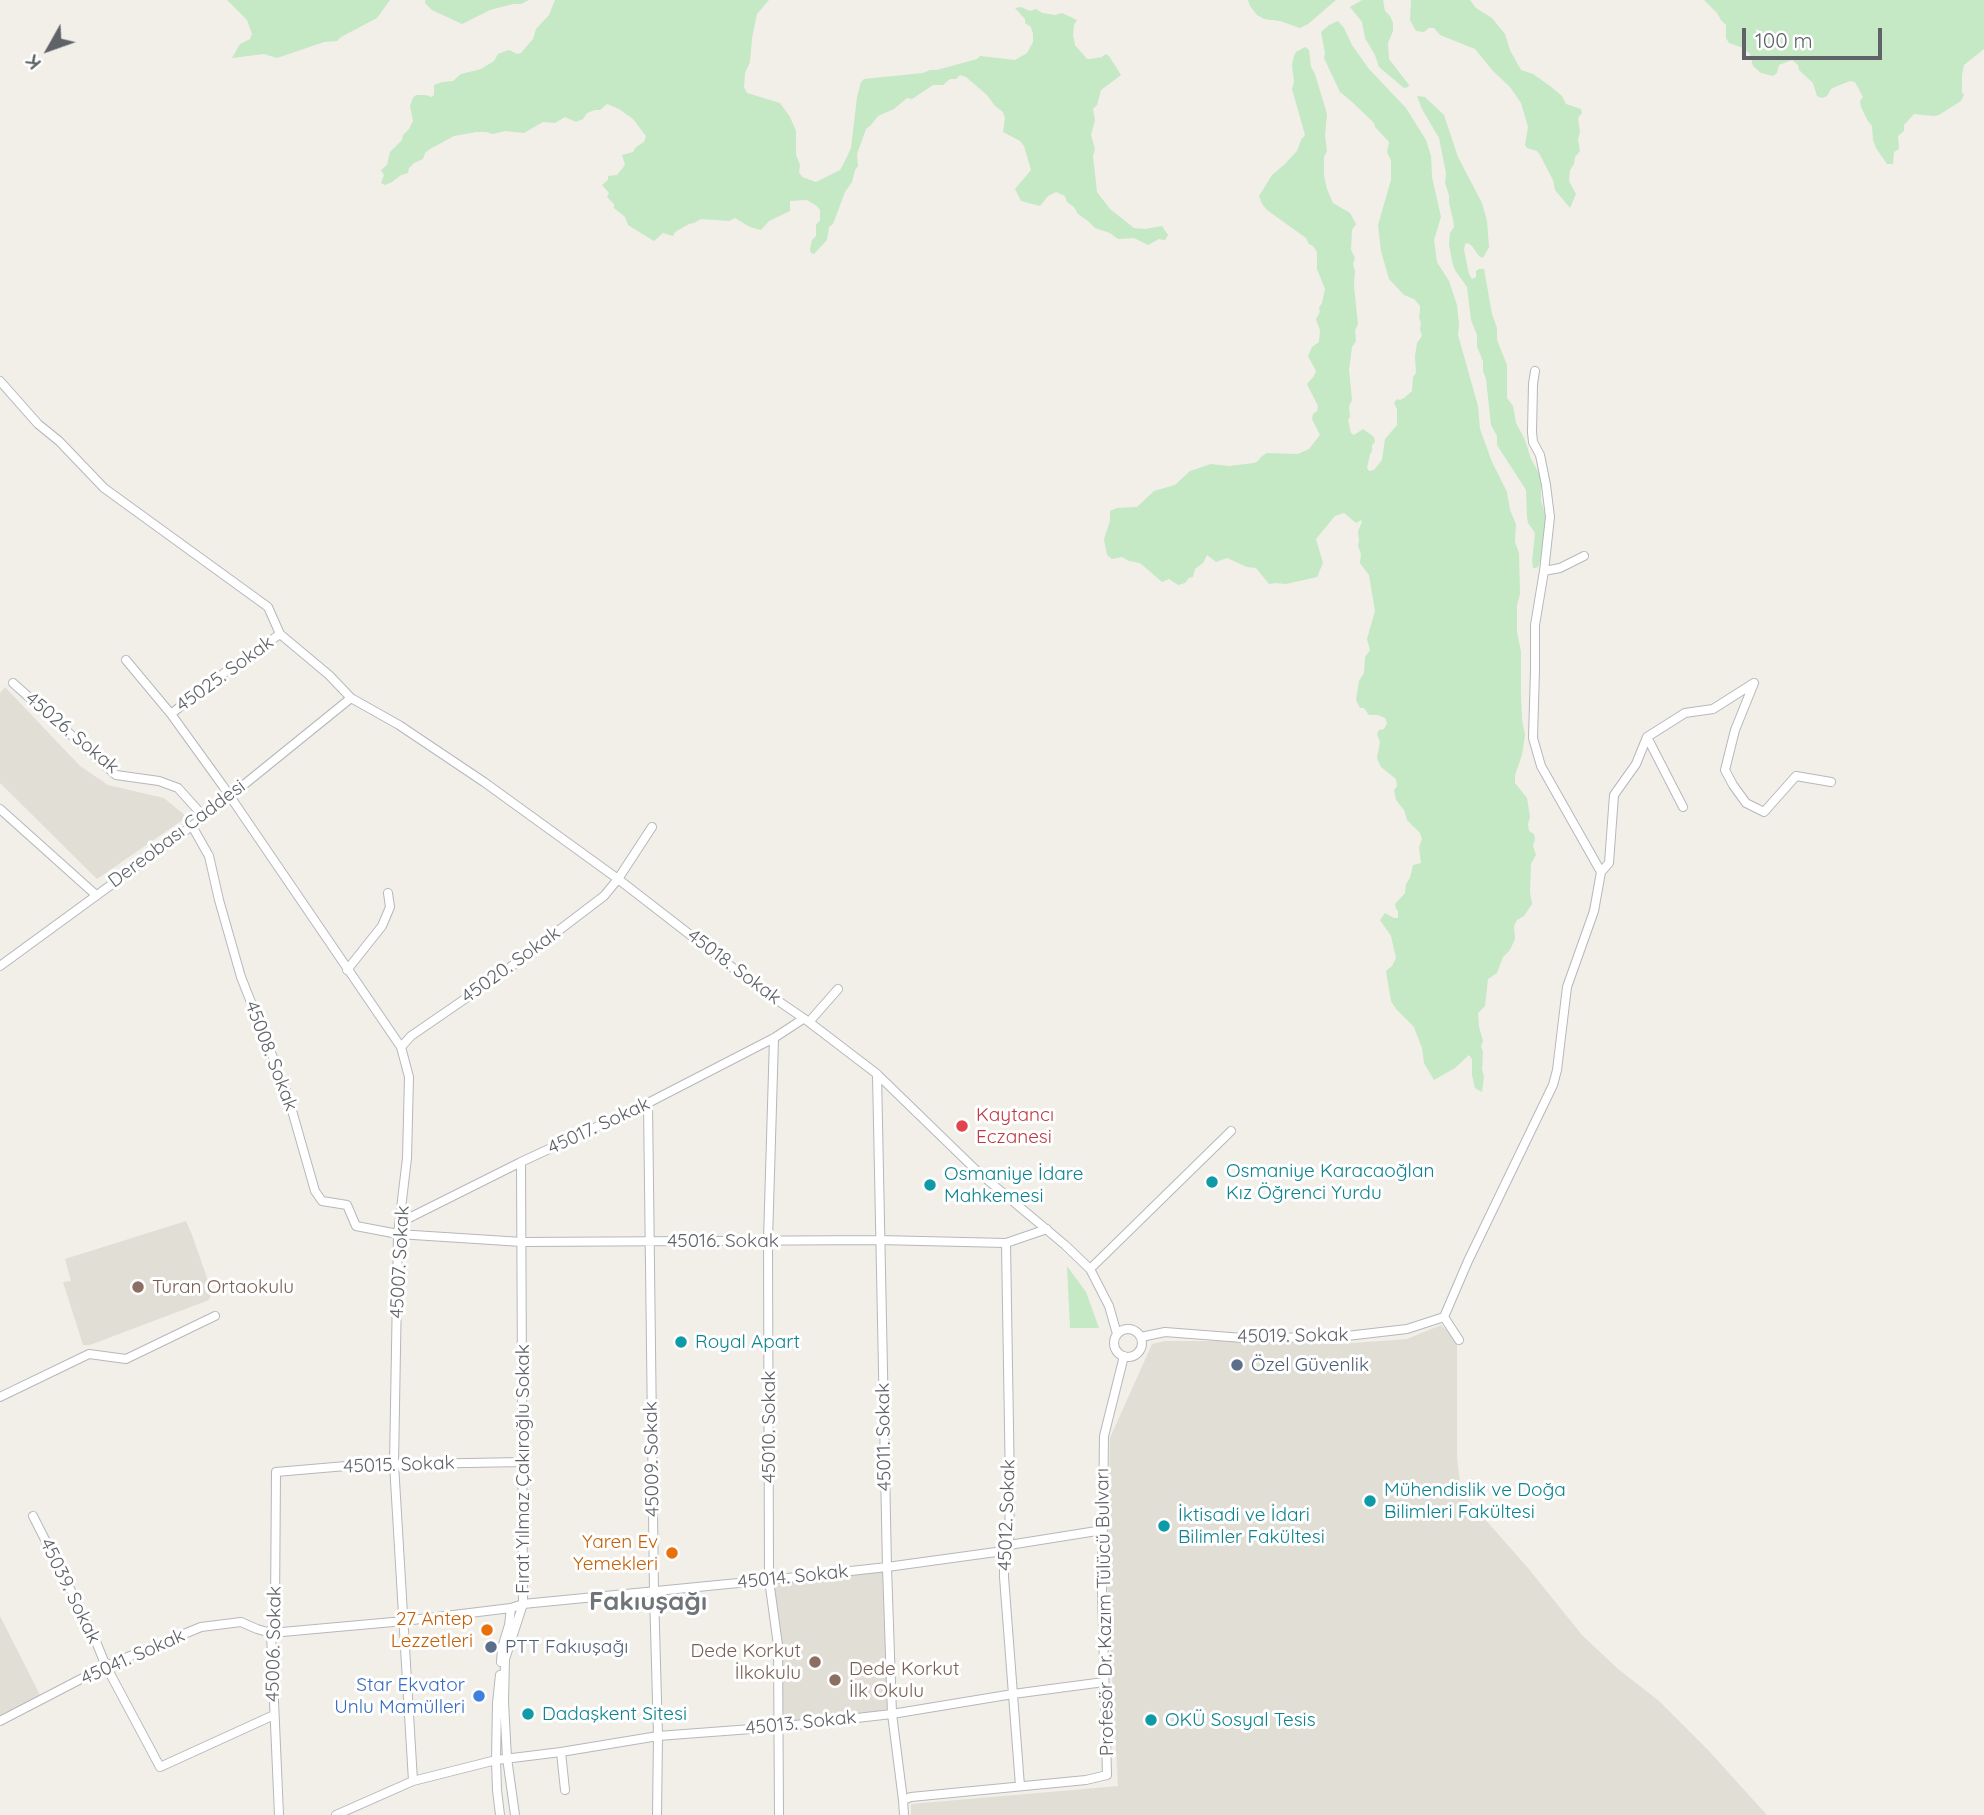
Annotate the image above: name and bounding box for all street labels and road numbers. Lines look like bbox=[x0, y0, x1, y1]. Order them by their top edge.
street label: 45025. Sokak bbox=[172, 631, 278, 717]
street label: 45026. Sokak bbox=[21, 687, 123, 779]
street label: Dereobası Caddesi bbox=[104, 775, 250, 893]
street label: 45020. Sokak bbox=[457, 922, 565, 1008]
street label: 45018. Sokak bbox=[683, 924, 785, 1010]
street label: 45008. Sokak bbox=[240, 998, 302, 1114]
street label: 45017. Sokak bbox=[544, 1092, 654, 1160]
street label: 45007. Sokak bbox=[386, 1205, 414, 1319]
street label: 45016. Sokak bbox=[667, 1230, 779, 1252]
street label: 45019. Sokak bbox=[1237, 1324, 1349, 1348]
street label: Fırat Yılmaz Çakıroğlu Sokak bbox=[512, 1344, 534, 1594]
street label: 45010. Sokak bbox=[758, 1371, 780, 1483]
street label: 45011. Sokak bbox=[872, 1383, 896, 1491]
street label: 45009. Sokak bbox=[640, 1401, 664, 1517]
street label: 45015. Sokak bbox=[343, 1452, 455, 1478]
street label: 45012. Sokak bbox=[994, 1459, 1020, 1571]
street label: Profesör Dr. Kazım Tülücü Bulvarı bbox=[1091, 1468, 1119, 1756]
street label: 45039. Sokak bbox=[35, 1535, 105, 1647]
street label: 45014. Sokak bbox=[737, 1560, 849, 1594]
street label: 45006. Sokak bbox=[262, 1586, 286, 1702]
street label: 45041. Sokak bbox=[78, 1624, 188, 1690]
street label: 45013. Sokak bbox=[744, 1706, 858, 1740]

